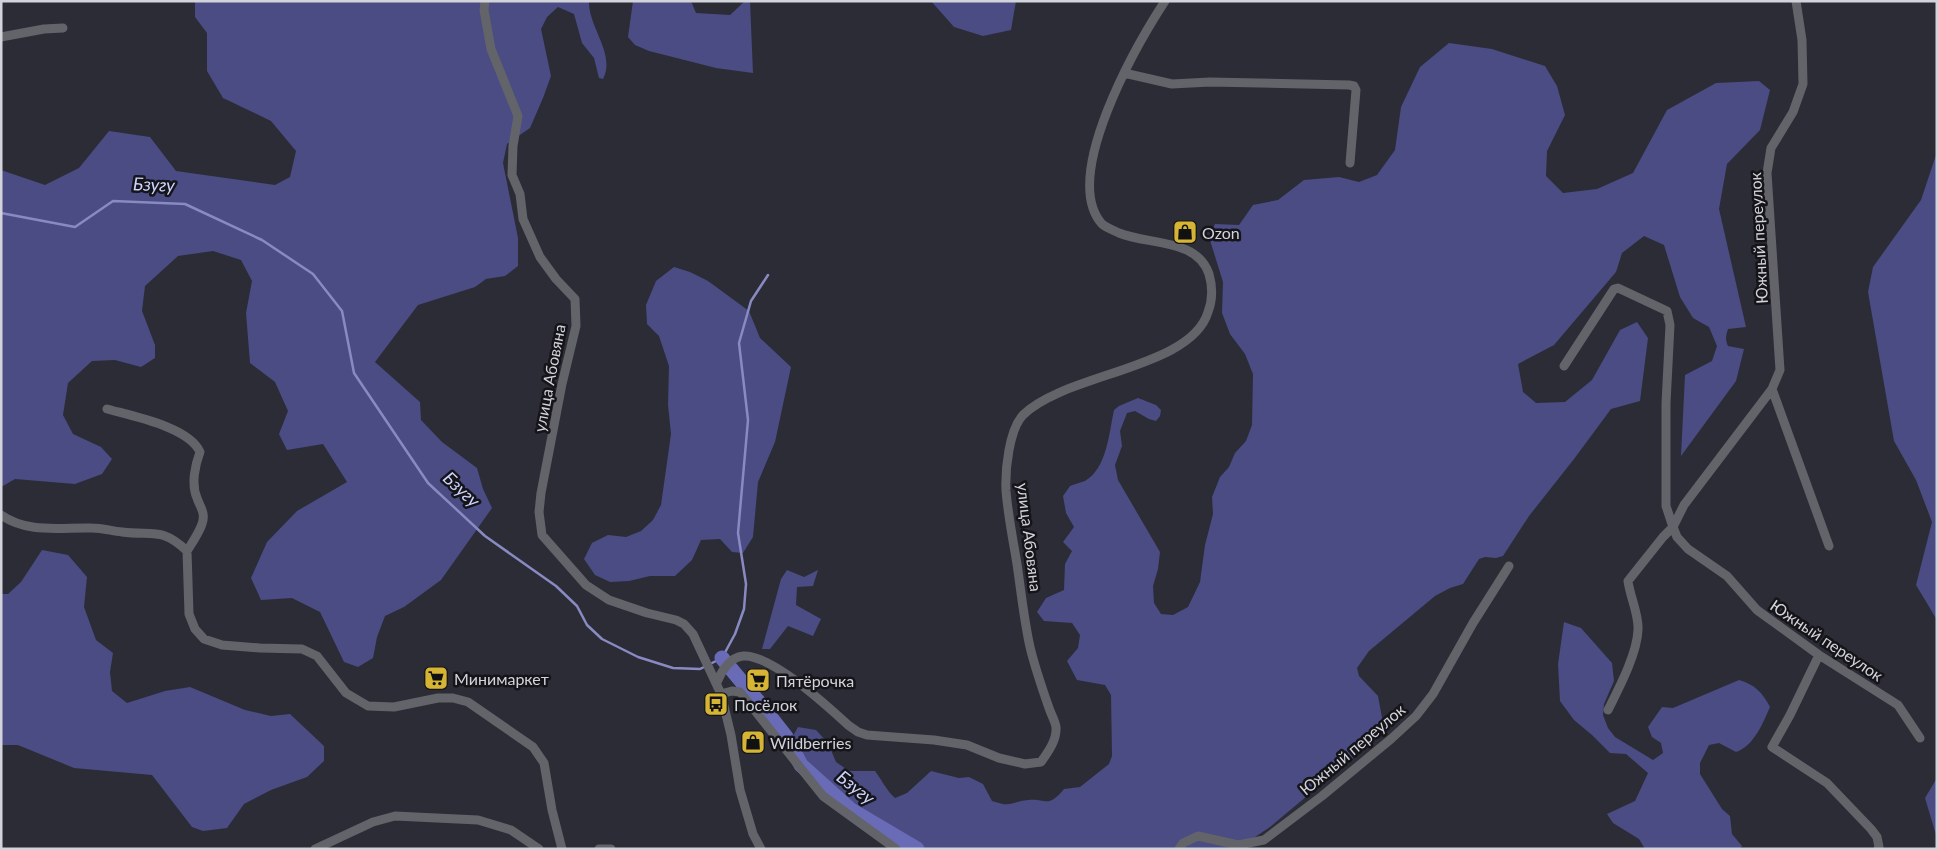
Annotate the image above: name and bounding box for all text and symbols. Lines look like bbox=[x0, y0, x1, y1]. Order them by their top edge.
street label: Южный переулок bbox=[1745, 171, 1771, 304]
water label: Бзугу bbox=[133, 172, 176, 196]
shop icon: Ozon bbox=[1172, 219, 1198, 245]
place label: Ozon bbox=[1202, 223, 1240, 242]
street label: улица Абовяна bbox=[529, 322, 569, 434]
water label: Бзугу bbox=[439, 467, 485, 512]
street label: улица Абовяна bbox=[1014, 482, 1046, 592]
street label: Южный переулок bbox=[1767, 595, 1888, 685]
supermarket icon: Минимаркет bbox=[423, 665, 449, 691]
supermarket icon: Пятёрочка bbox=[745, 667, 771, 693]
place label: Минимаркет bbox=[454, 669, 549, 688]
place label: Пятёрочка bbox=[776, 671, 854, 690]
bus stop icon: Посёлок bbox=[703, 691, 729, 717]
place label: Посёлок bbox=[734, 695, 798, 714]
street label: Южный переулок bbox=[1295, 699, 1409, 799]
shop icon: Wildberries bbox=[740, 729, 766, 755]
place label: Wildberries bbox=[770, 733, 851, 752]
water label: Бзугу bbox=[833, 765, 880, 809]

